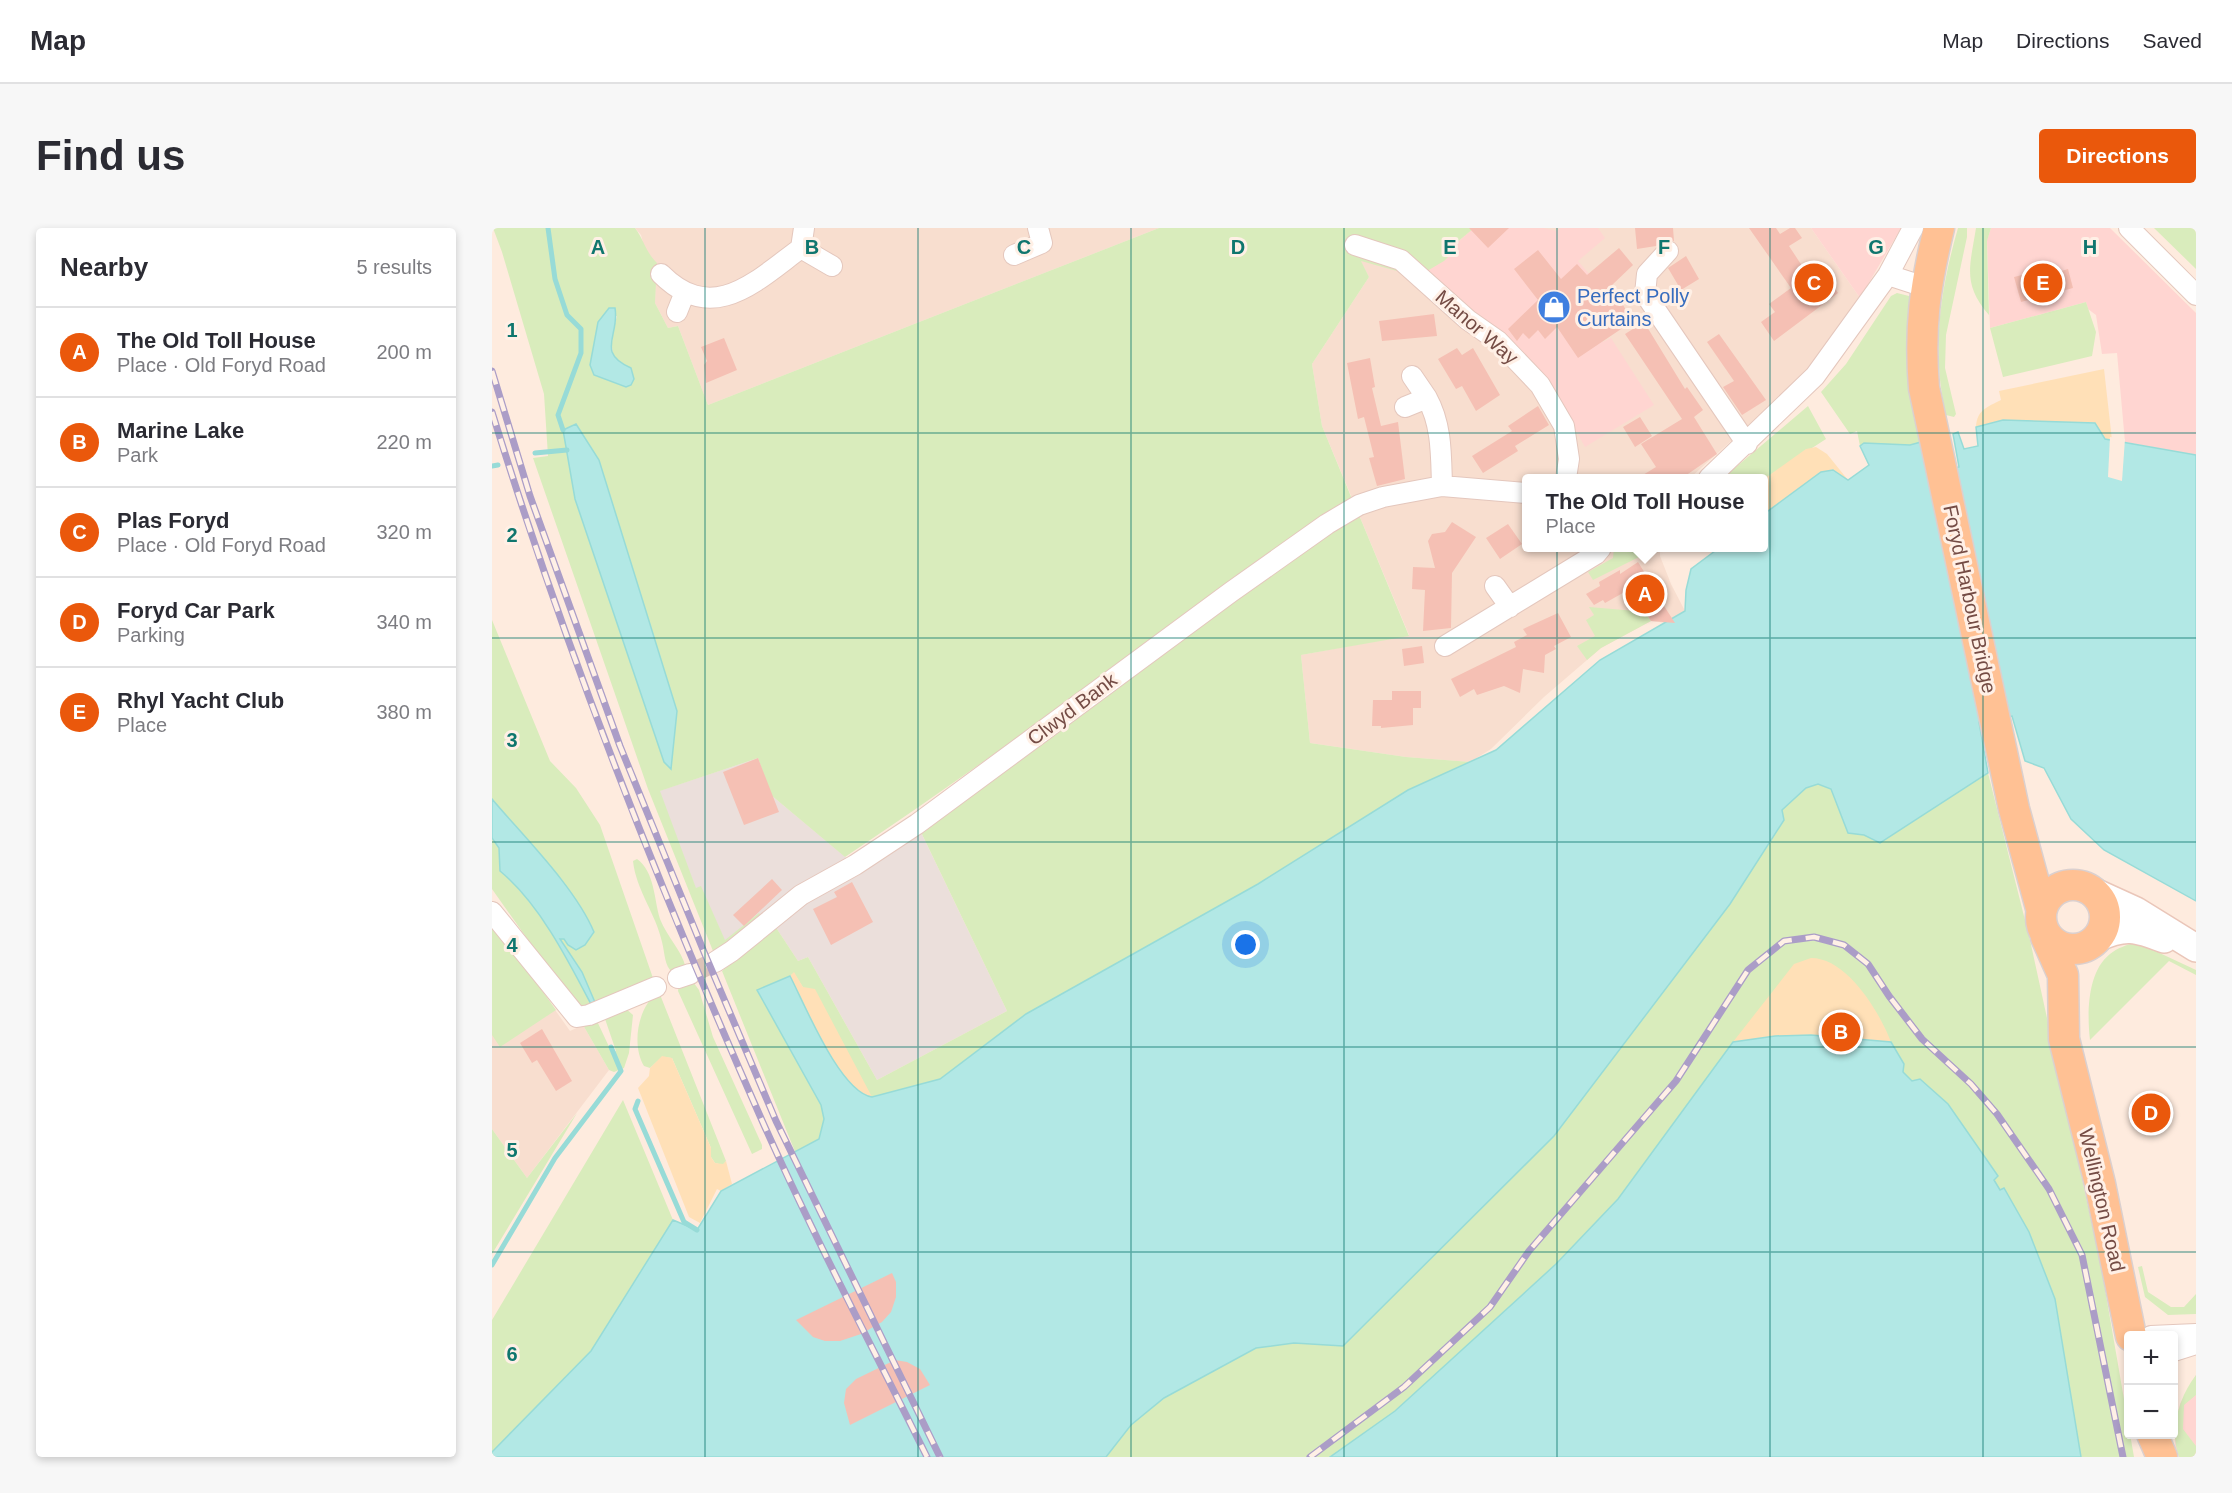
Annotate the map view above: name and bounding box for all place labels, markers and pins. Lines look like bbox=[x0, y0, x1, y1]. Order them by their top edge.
pin: C bbox=[1794, 260, 1834, 306]
pin: E bbox=[2024, 260, 2062, 306]
place label: Perfect Polly Curtains bbox=[1577, 285, 1689, 330]
shop icon: Perfect Polly Curtains bbox=[1536, 289, 1572, 325]
pin: A bbox=[1626, 572, 1664, 616]
pin: B bbox=[1822, 1010, 1860, 1054]
pin: D bbox=[2132, 1090, 2170, 1136]

